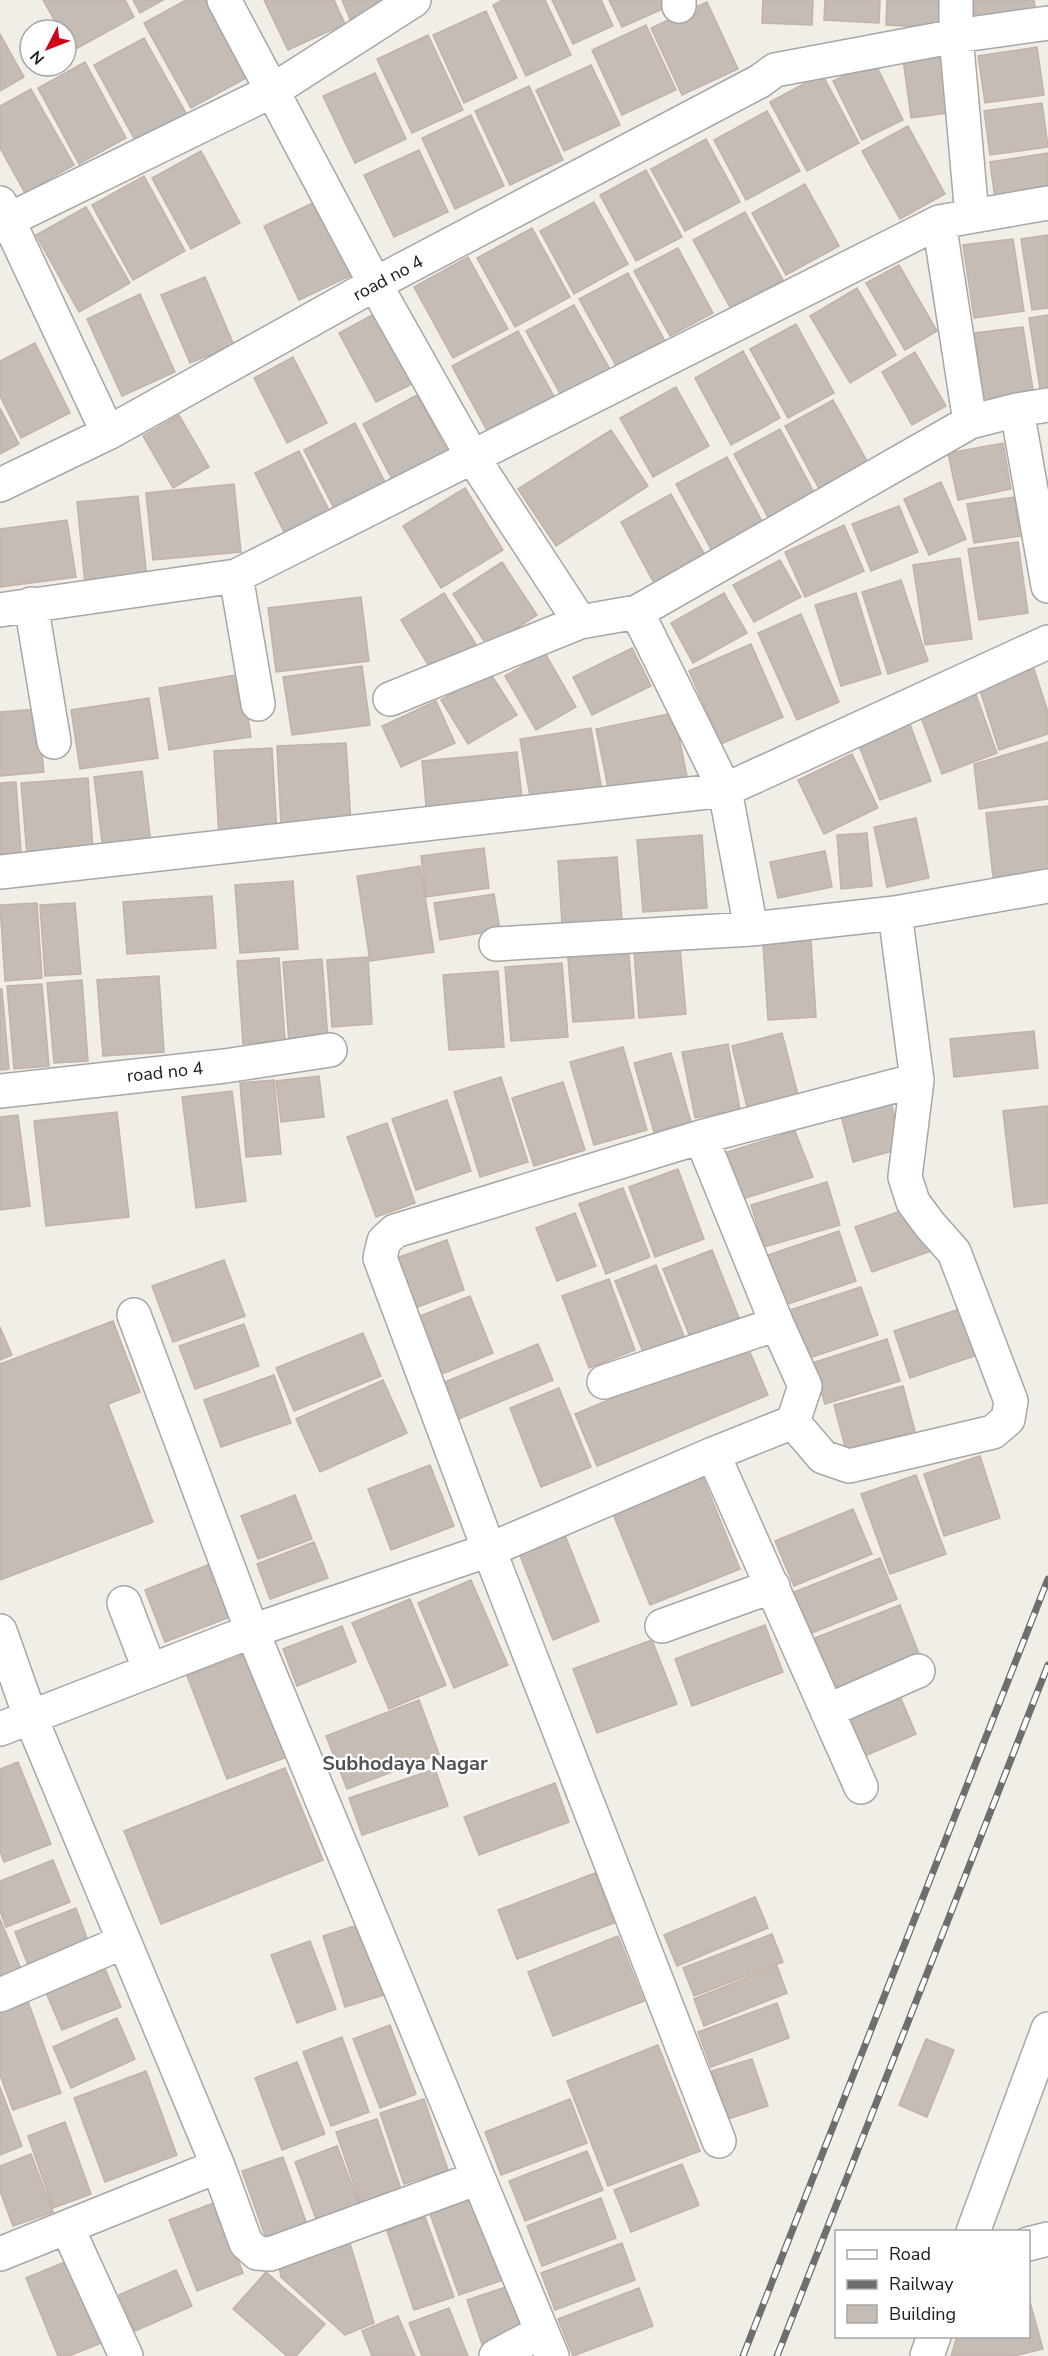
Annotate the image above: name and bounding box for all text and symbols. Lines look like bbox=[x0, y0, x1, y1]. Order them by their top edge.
north arrow bbox=[18, 18, 78, 78]
text: N bbox=[25, 46, 50, 69]
street label: road no 4 bbox=[349, 249, 428, 307]
street label: road no 4 bbox=[126, 1056, 205, 1088]
district label: Subhodaya Nagar bbox=[322, 1750, 488, 1777]
legend bbox=[835, 2230, 1030, 2338]
text: Road bbox=[889, 2242, 931, 2266]
text: Railway bbox=[889, 2272, 954, 2296]
text: Building bbox=[889, 2302, 956, 2326]

